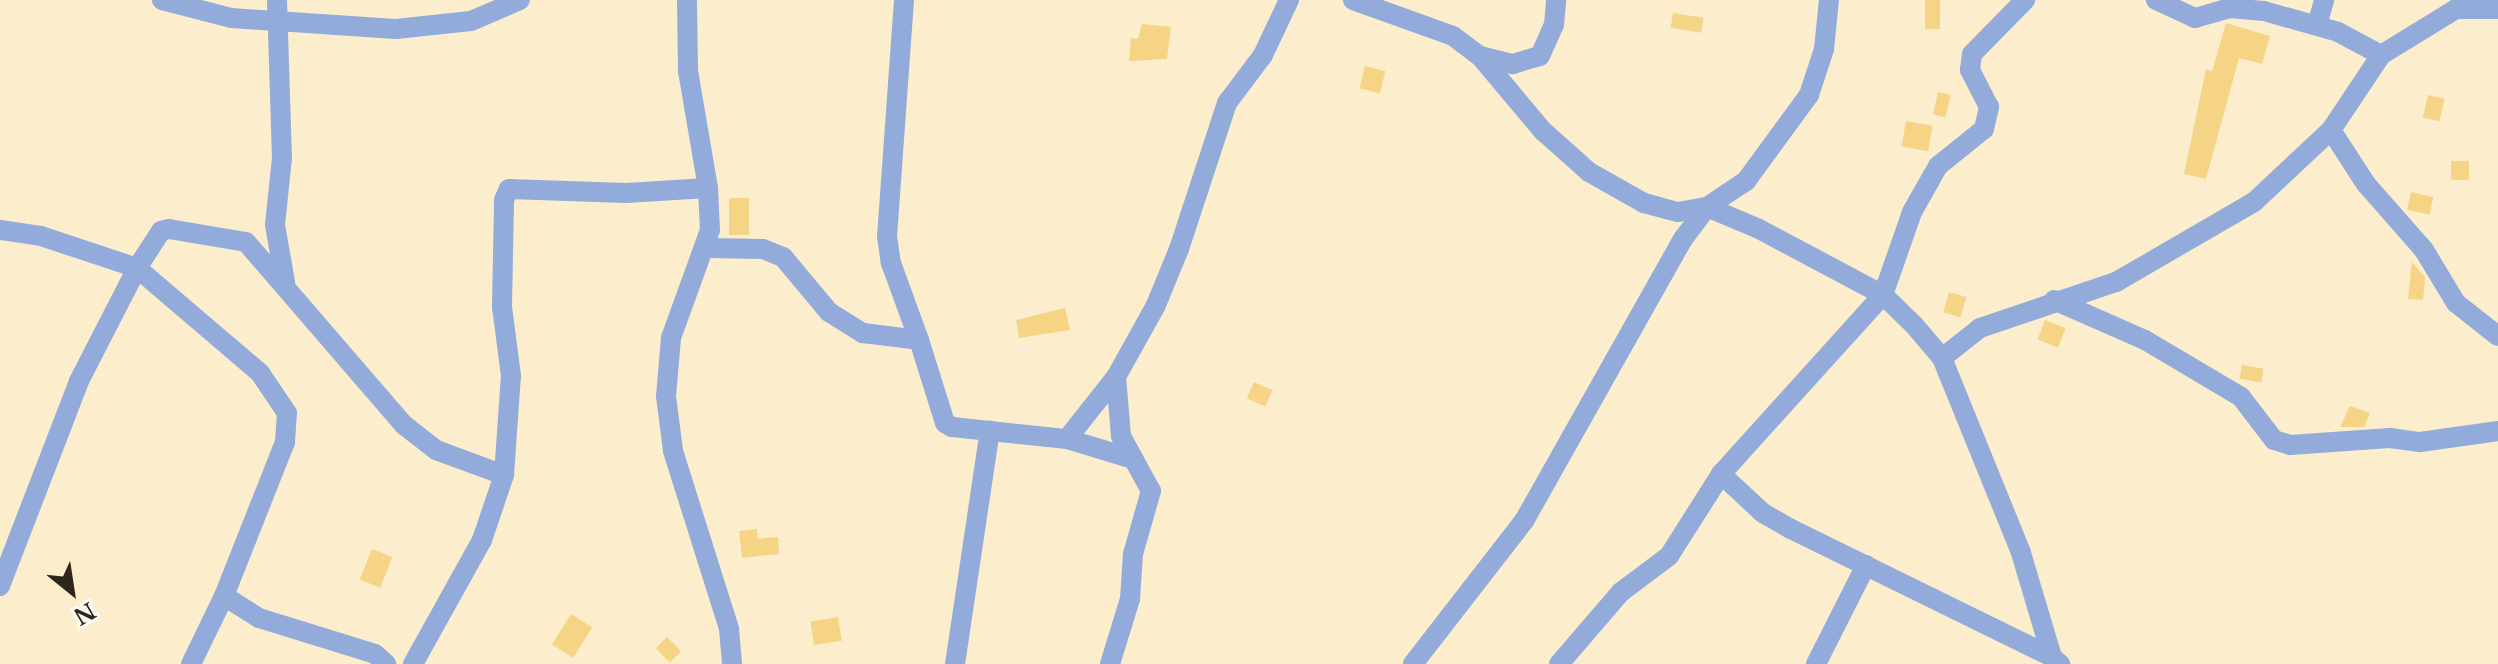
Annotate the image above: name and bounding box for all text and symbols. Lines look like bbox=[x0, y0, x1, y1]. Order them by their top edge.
north arrow bbox=[32, 552, 112, 632]
text: N bbox=[69, 596, 100, 630]

